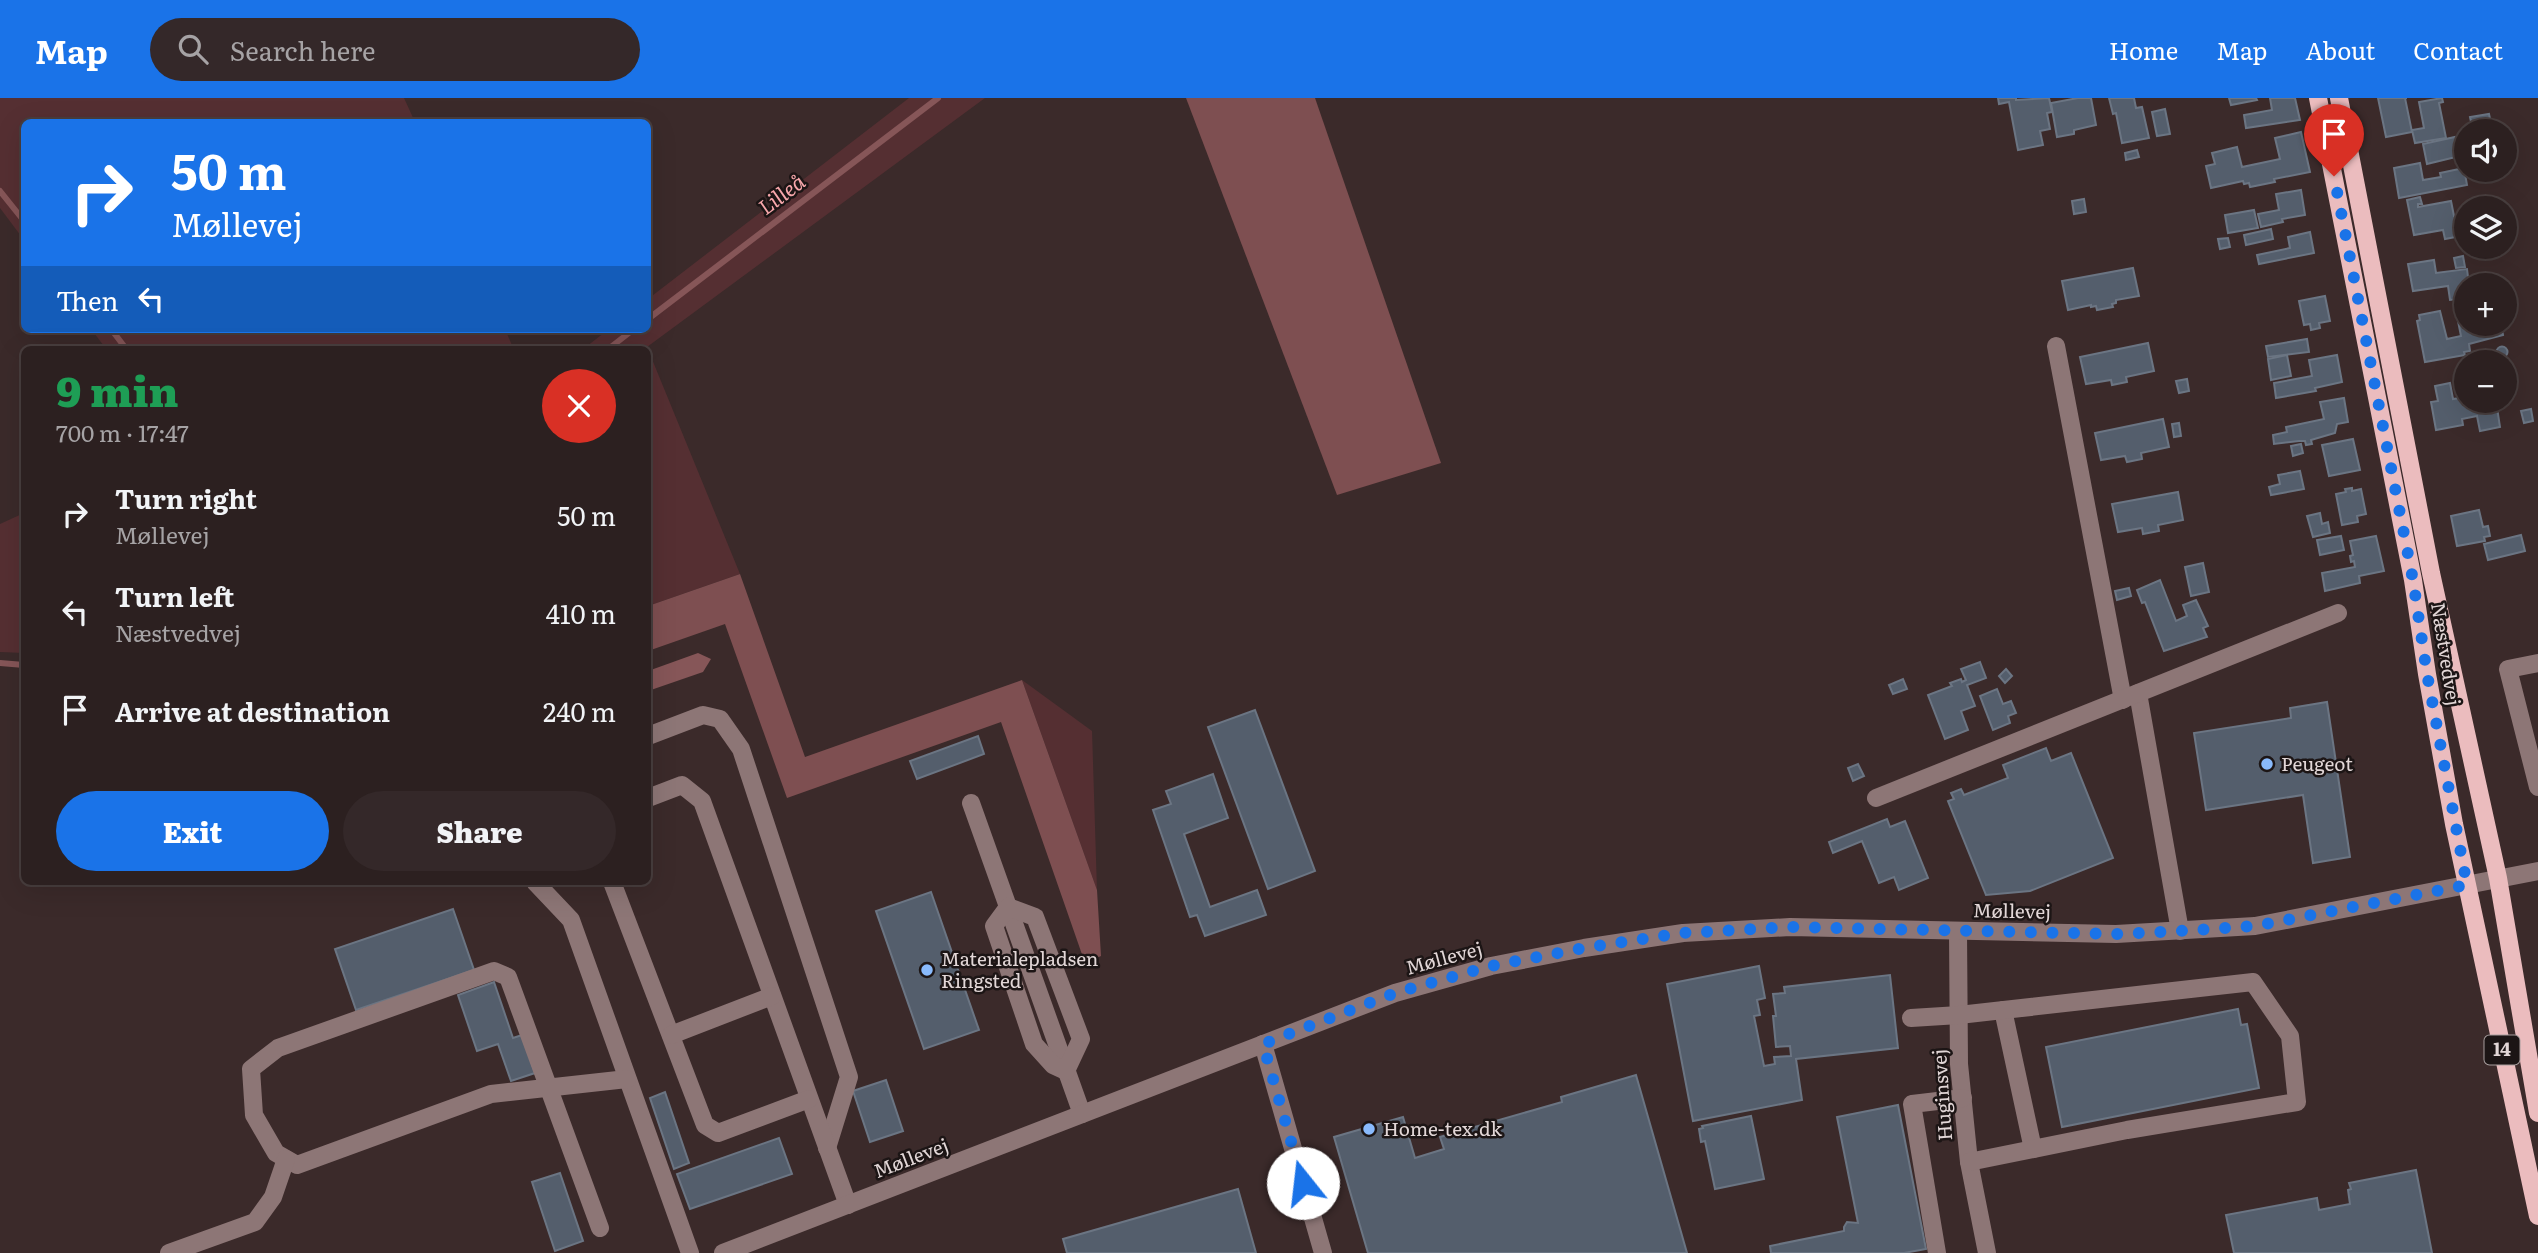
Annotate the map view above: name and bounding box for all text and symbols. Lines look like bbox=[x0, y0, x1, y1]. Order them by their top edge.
search box bbox=[150, 18, 640, 81]
text: Map bbox=[35, 25, 108, 74]
icon: search bbox=[174, 30, 212, 68]
text: Search here bbox=[230, 30, 376, 69]
text: Home bbox=[2109, 32, 2178, 67]
text: Map bbox=[2216, 32, 2267, 67]
text: About bbox=[2305, 32, 2375, 67]
text: Contact bbox=[2413, 32, 2503, 67]
pin bbox=[2304, 104, 2364, 176]
icon: arrive bbox=[2315, 115, 2353, 153]
map controls bbox=[2454, 119, 2517, 413]
button: sound bbox=[2454, 119, 2517, 182]
text: 50 m bbox=[171, 132, 287, 205]
icon: right bbox=[56, 147, 147, 238]
water label: Lilleå bbox=[751, 165, 810, 221]
button: layers bbox=[2454, 196, 2517, 259]
text: Møllevej bbox=[171, 199, 303, 247]
button: + bbox=[2454, 273, 2517, 336]
text: Then bbox=[56, 280, 118, 319]
icon: left bbox=[132, 280, 170, 318]
button: − bbox=[2454, 350, 2517, 413]
text: 9 min bbox=[56, 358, 179, 420]
button: close bbox=[542, 369, 616, 443]
text: 700 m · 17:47 bbox=[56, 415, 189, 449]
text: Turn right bbox=[115, 478, 257, 517]
icon: right bbox=[56, 495, 94, 533]
text: 50 m bbox=[557, 495, 616, 534]
text: Møllevej bbox=[115, 517, 210, 551]
text: Turn left bbox=[115, 576, 234, 615]
icon: left bbox=[56, 593, 94, 631]
text: 410 m bbox=[546, 593, 616, 632]
street label: Næstvedvej bbox=[2425, 600, 2469, 707]
text: Næstvedvej bbox=[115, 615, 241, 649]
icon: arrive bbox=[56, 691, 94, 729]
text: Arrive at destination bbox=[115, 691, 390, 730]
text: 240 m bbox=[543, 691, 616, 730]
place label: Peugeot bbox=[2281, 749, 2353, 777]
marker: Peugeot bbox=[2259, 756, 2275, 772]
button: Exit bbox=[56, 791, 329, 871]
button: Share bbox=[343, 791, 616, 871]
street label: Møllevej bbox=[1973, 895, 2051, 925]
street label: Møllevej bbox=[1402, 933, 1485, 981]
place label: Materialepladsen Ringsted bbox=[941, 944, 1098, 994]
marker: Materialepladsen Ringsted bbox=[919, 962, 935, 978]
road number: 14 bbox=[2484, 1035, 2520, 1065]
street label: Huginsvej bbox=[1924, 1048, 1958, 1142]
place label: Home-tex.dk bbox=[1383, 1114, 1503, 1142]
marker: Home-tex.dk bbox=[1361, 1121, 1377, 1137]
street label: Møllevej bbox=[869, 1130, 952, 1184]
position arrow bbox=[1266, 1146, 1340, 1220]

